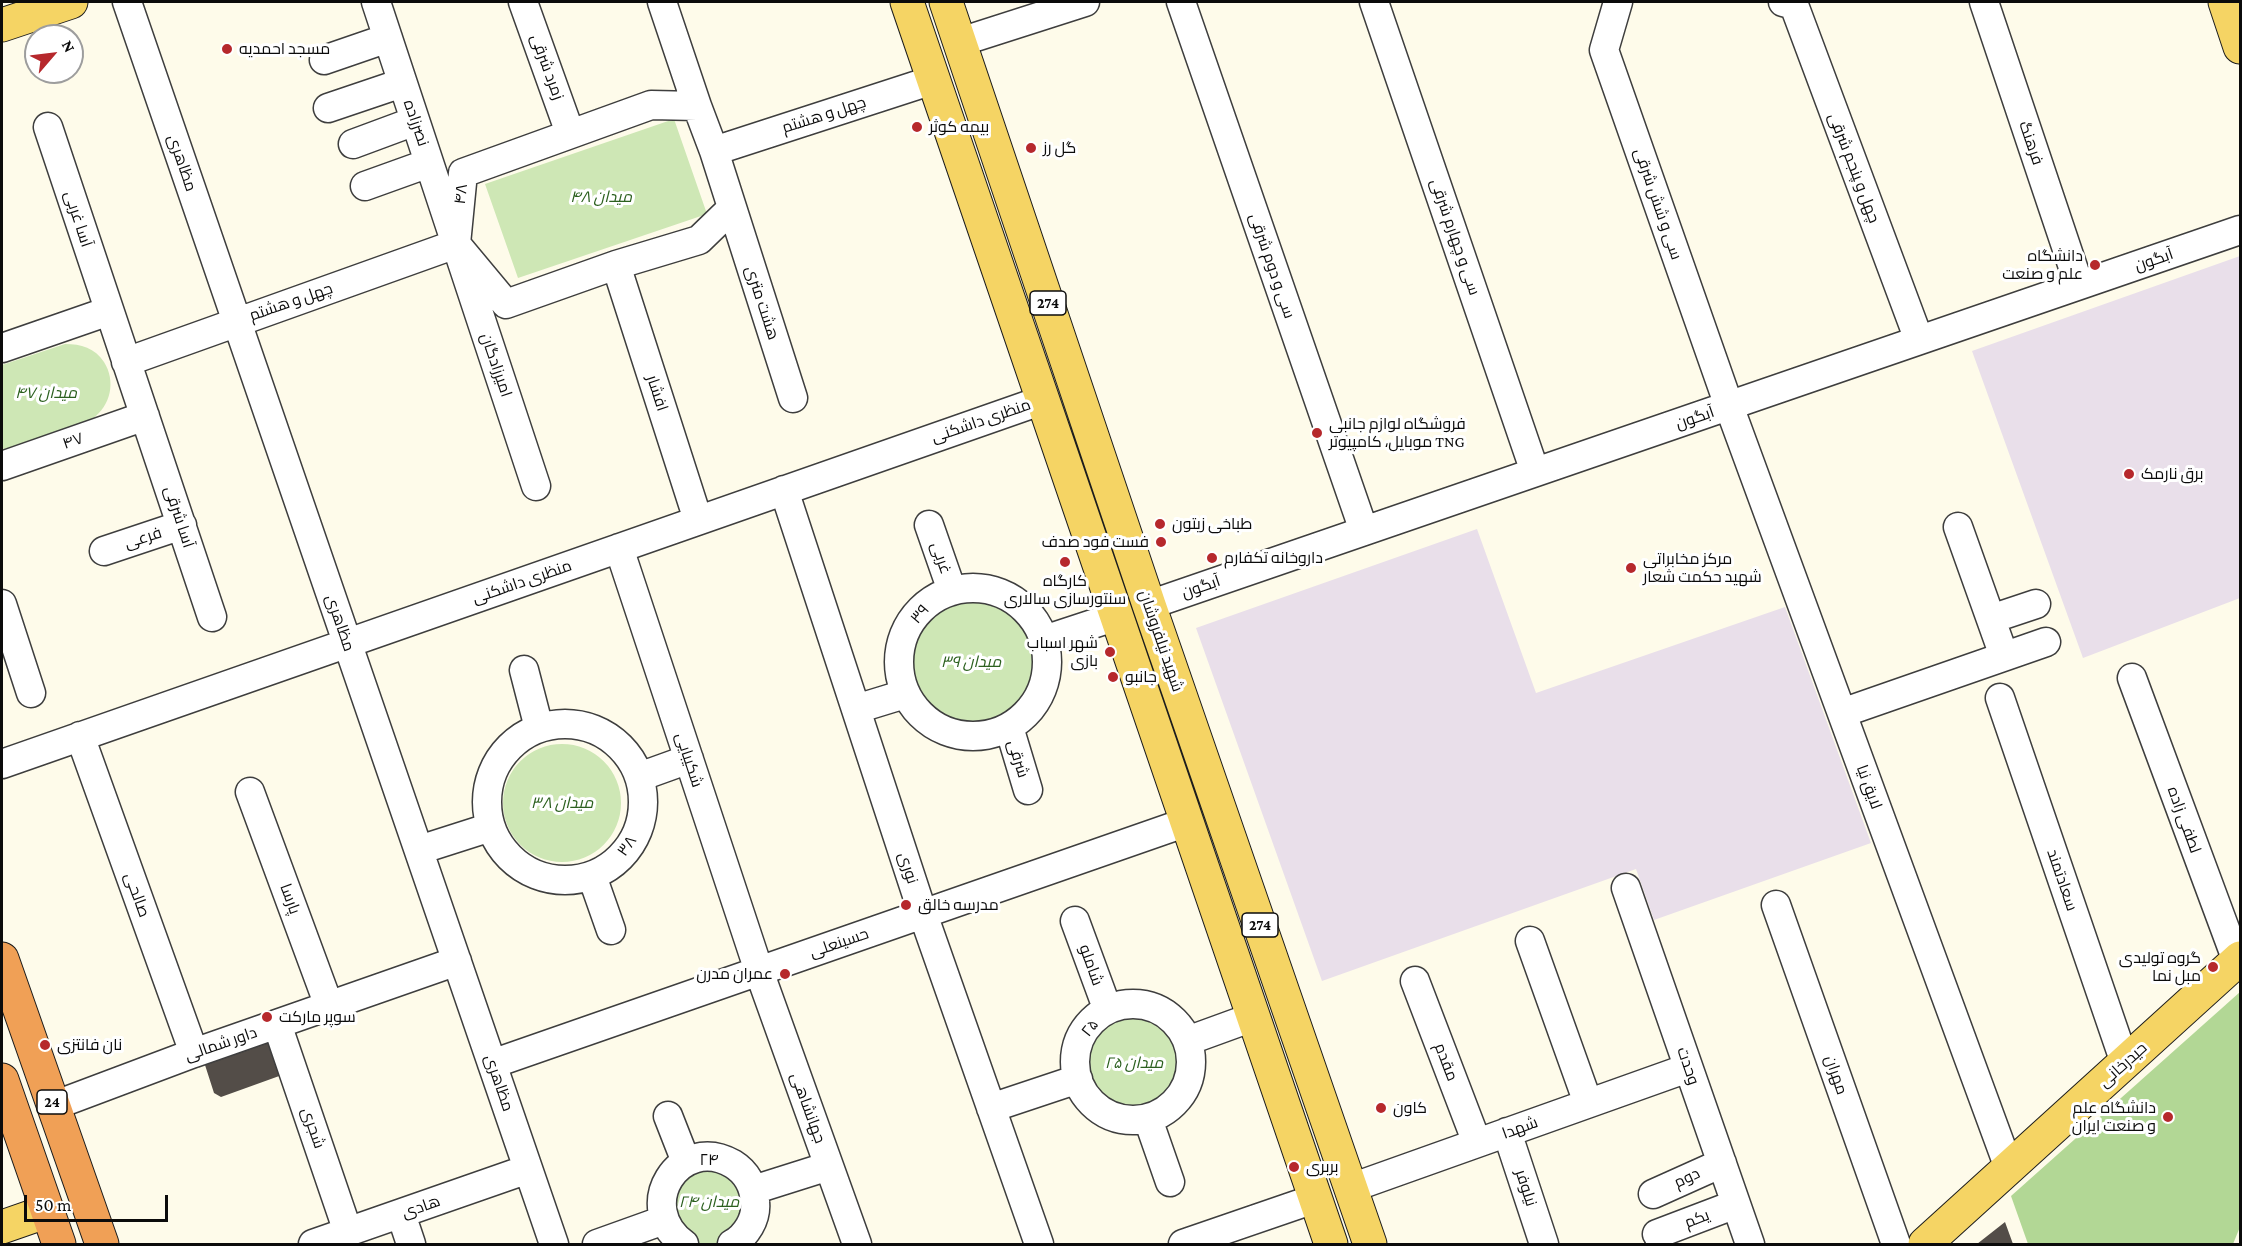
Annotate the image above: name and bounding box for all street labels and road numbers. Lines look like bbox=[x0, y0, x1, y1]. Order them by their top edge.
street label: زمرد شرقی bbox=[526, 32, 568, 102]
street label: چهل و هشتم bbox=[780, 92, 868, 138]
street label: نصرزاده bbox=[399, 97, 433, 149]
street label: چهل و ‍پنجم شرقی bbox=[1824, 110, 1884, 226]
street label: فرهنگ bbox=[2015, 119, 2047, 167]
street label: مظاهری bbox=[163, 132, 201, 194]
street label: سی و شش شرقی bbox=[1630, 146, 1686, 262]
street label: سی و چهارم شرقی bbox=[1426, 176, 1484, 298]
street label: ۴۸ bbox=[450, 183, 472, 205]
street label: آسا غربی bbox=[60, 188, 96, 250]
street label: سی و دوم شرقی bbox=[1245, 211, 1299, 321]
street label: آبگون bbox=[2132, 244, 2176, 276]
street label: هشت متری bbox=[741, 264, 783, 342]
street label: چهل و هشتم bbox=[247, 279, 335, 325]
road number: 274 bbox=[1030, 291, 1066, 315]
street label: امیرزادگان bbox=[476, 330, 516, 400]
street label: افشار bbox=[642, 373, 672, 413]
street label: منظری داشکنی bbox=[929, 395, 1033, 447]
street label: آبگون bbox=[1673, 402, 1717, 434]
street label: ۴۷ bbox=[60, 429, 86, 453]
street label: آسا شرقی bbox=[160, 484, 198, 550]
street label: فرعی bbox=[122, 523, 164, 553]
street label: غربی bbox=[927, 539, 955, 577]
street label: منظری داشکنی bbox=[470, 556, 574, 608]
street label: آبگون bbox=[1179, 571, 1223, 603]
street label: شهید نیلفروشان bbox=[1135, 588, 1187, 694]
street label: مظاهری bbox=[321, 592, 359, 654]
street label: ۳۹ bbox=[907, 601, 933, 627]
street label: شکیبایی bbox=[671, 730, 707, 790]
street label: شرقی bbox=[1003, 738, 1033, 780]
street label: لایق نیا bbox=[1852, 762, 1886, 812]
street label: لطفی زاده bbox=[2163, 784, 2205, 856]
street label: ۳۸ bbox=[613, 832, 641, 860]
street label: سعادتمند bbox=[2042, 847, 2082, 913]
street label: نوری bbox=[894, 850, 922, 886]
street label: صالحی bbox=[120, 870, 154, 920]
street label: پارسا bbox=[276, 881, 304, 917]
road number: 274 bbox=[1242, 913, 1278, 937]
street label: حسینعلی bbox=[807, 924, 871, 962]
street label: شاملو bbox=[1075, 942, 1107, 988]
street label: ۲۵ bbox=[1077, 1015, 1103, 1041]
street label: داور شمالی bbox=[182, 1023, 260, 1065]
street label: حیدرخانی bbox=[2095, 1038, 2151, 1092]
street label: مقدم bbox=[1430, 1040, 1462, 1084]
street label: وحدت bbox=[1673, 1045, 1703, 1087]
street label: مظاهری bbox=[480, 1052, 518, 1114]
street label: مهران bbox=[1820, 1053, 1852, 1097]
street label: جهانشاهی bbox=[786, 1070, 830, 1146]
road number: 24 bbox=[37, 1090, 67, 1114]
street label: شجری bbox=[297, 1105, 329, 1151]
street label: شهدا bbox=[1499, 1113, 1541, 1143]
street label: ۲۴ bbox=[699, 1150, 719, 1170]
street label: دوم bbox=[1671, 1164, 1703, 1192]
street label: نیلوفر bbox=[1511, 1167, 1541, 1209]
street label: هادی bbox=[399, 1191, 443, 1223]
street label: یکم bbox=[1682, 1205, 1712, 1233]

